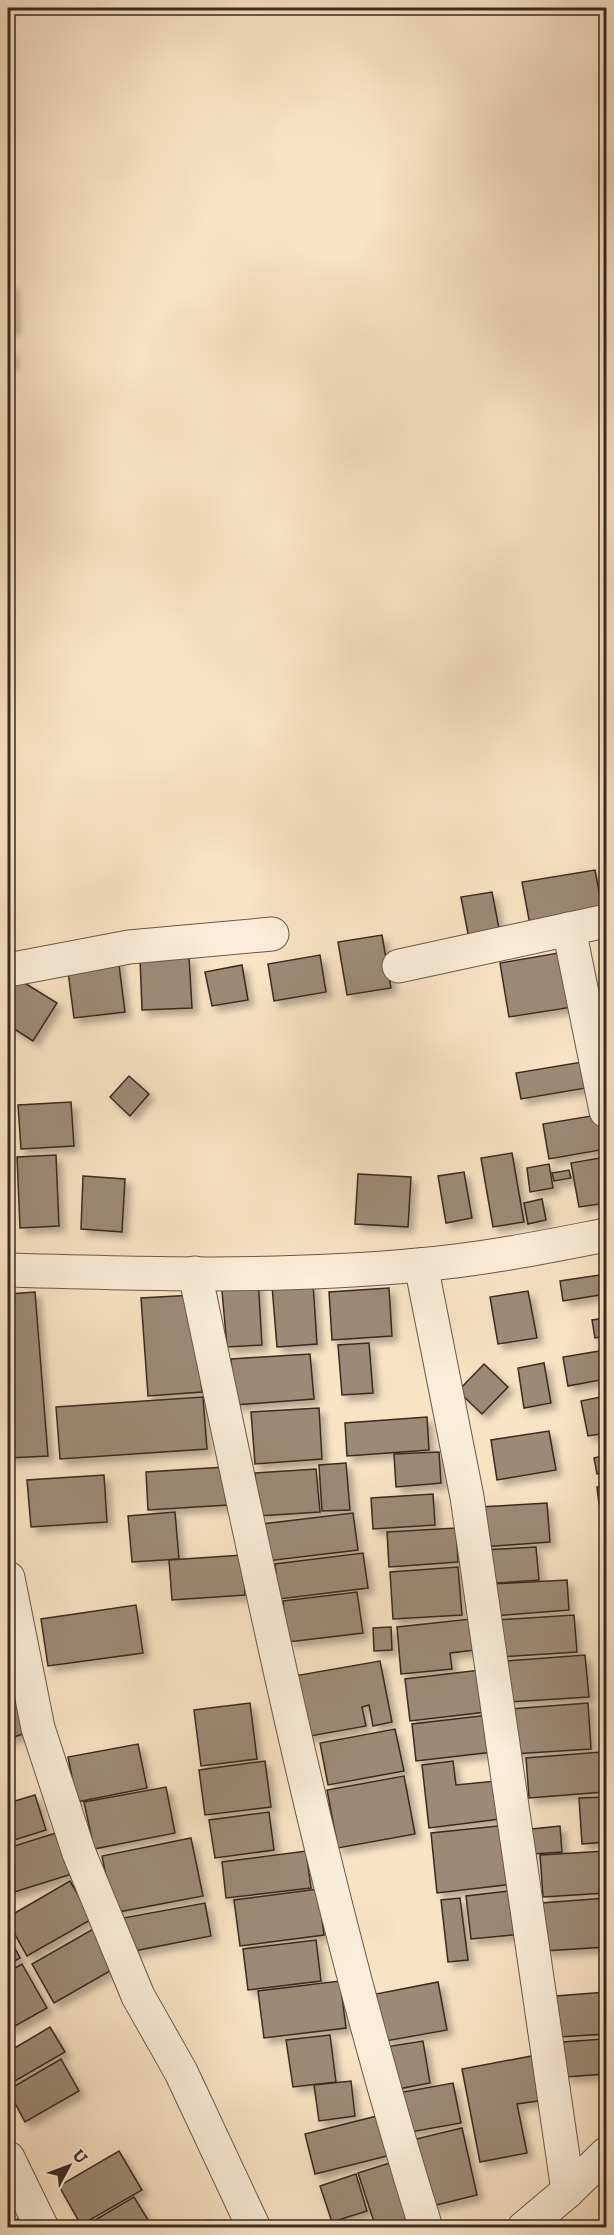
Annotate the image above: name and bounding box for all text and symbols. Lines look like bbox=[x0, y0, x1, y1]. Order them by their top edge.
north arrow bbox=[39, 2136, 99, 2196]
text: U bbox=[68, 2146, 92, 2169]

